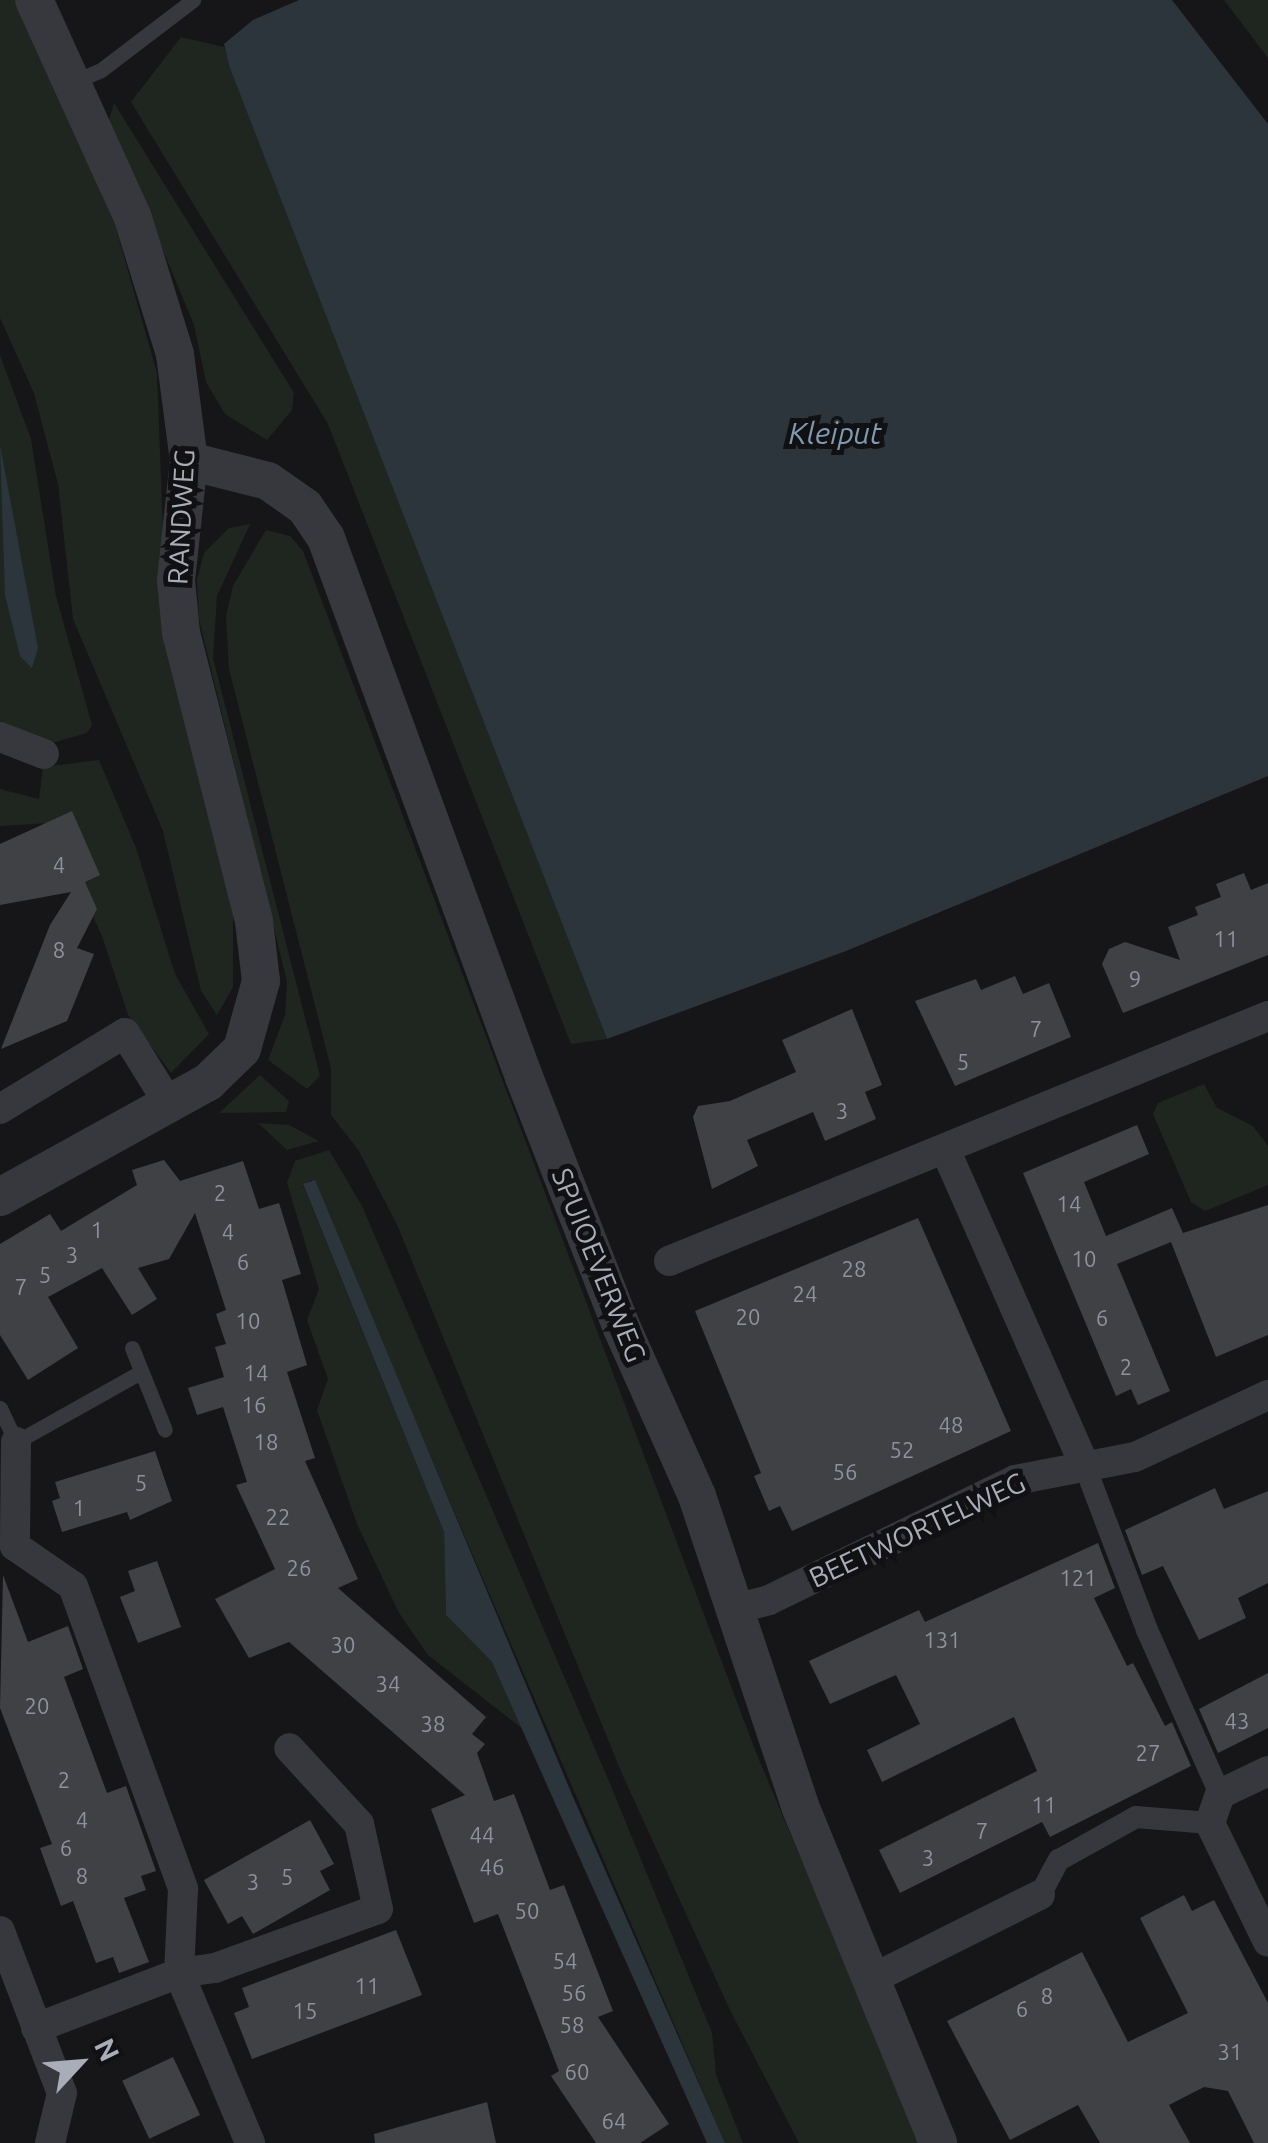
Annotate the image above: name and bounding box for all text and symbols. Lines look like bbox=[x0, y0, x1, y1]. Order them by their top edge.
water label: Kleiput bbox=[788, 415, 882, 451]
street label: RANDWEG bbox=[161, 448, 201, 586]
house number: 4 bbox=[53, 852, 65, 878]
house number: 11 bbox=[1214, 926, 1238, 952]
house number: 8 bbox=[53, 937, 65, 963]
house number: 9 bbox=[1129, 966, 1141, 992]
house number: 7 bbox=[1030, 1016, 1042, 1042]
house number: 5 bbox=[957, 1049, 969, 1075]
house number: 3 bbox=[836, 1098, 848, 1124]
street label: SPUIOEVERWEG bbox=[545, 1163, 653, 1367]
house number: 2 bbox=[214, 1180, 226, 1206]
house number: 14 bbox=[1057, 1191, 1081, 1217]
house number: 1 bbox=[91, 1217, 103, 1243]
house number: 4 bbox=[222, 1219, 234, 1245]
house number: 3 bbox=[66, 1242, 78, 1268]
house number: 10 bbox=[1072, 1246, 1096, 1272]
house number: 6 bbox=[237, 1249, 249, 1275]
house number: 28 bbox=[842, 1256, 866, 1282]
house number: 5 bbox=[39, 1262, 51, 1288]
house number: 7 bbox=[15, 1274, 27, 1300]
house number: 24 bbox=[793, 1281, 817, 1307]
house number: 20 bbox=[736, 1304, 760, 1330]
house number: 6 bbox=[1096, 1305, 1108, 1331]
house number: 10 bbox=[236, 1308, 260, 1334]
house number: 2 bbox=[1120, 1354, 1132, 1380]
house number: 14 bbox=[244, 1360, 268, 1386]
house number: 16 bbox=[242, 1392, 266, 1418]
house number: 48 bbox=[939, 1412, 963, 1438]
house number: 18 bbox=[254, 1429, 278, 1455]
house number: 52 bbox=[890, 1437, 914, 1463]
house number: 56 bbox=[833, 1459, 857, 1485]
street label: BEETWORTELWEG bbox=[804, 1465, 1030, 1595]
house number: 5 bbox=[135, 1470, 147, 1496]
house number: 1 bbox=[73, 1495, 85, 1521]
house number: 22 bbox=[266, 1504, 290, 1530]
house number: 26 bbox=[287, 1555, 311, 1581]
house number: 121 bbox=[1059, 1565, 1097, 1591]
house number: 131 bbox=[923, 1627, 961, 1653]
house number: 30 bbox=[331, 1632, 355, 1658]
house number: 34 bbox=[376, 1671, 400, 1697]
house number: 20 bbox=[25, 1693, 49, 1719]
house number: 43 bbox=[1225, 1708, 1249, 1734]
house number: 38 bbox=[421, 1711, 445, 1737]
house number: 27 bbox=[1136, 1740, 1160, 1766]
house number: 2 bbox=[58, 1767, 70, 1793]
house number: 11 bbox=[1032, 1792, 1056, 1818]
house number: 4 bbox=[76, 1807, 88, 1833]
house number: 7 bbox=[976, 1818, 988, 1844]
house number: 44 bbox=[470, 1822, 494, 1848]
house number: 6 bbox=[60, 1835, 72, 1861]
house number: 3 bbox=[922, 1845, 934, 1871]
house number: 46 bbox=[480, 1854, 504, 1880]
house number: 8 bbox=[76, 1863, 88, 1889]
house number: 5 bbox=[281, 1864, 293, 1890]
house number: 3 bbox=[247, 1869, 259, 1895]
house number: 50 bbox=[515, 1898, 539, 1924]
house number: 54 bbox=[553, 1948, 577, 1974]
house number: 11 bbox=[355, 1973, 379, 1999]
house number: 56 bbox=[562, 1980, 586, 2006]
house number: 8 bbox=[1041, 1983, 1053, 2009]
house number: 6 bbox=[1016, 1996, 1028, 2022]
house number: 15 bbox=[293, 1998, 317, 2024]
house number: 58 bbox=[560, 2012, 584, 2038]
north arrow bbox=[30, 2013, 130, 2113]
text: N bbox=[89, 2033, 126, 2066]
house number: 31 bbox=[1218, 2039, 1242, 2065]
house number: 60 bbox=[565, 2059, 589, 2085]
house number: 64 bbox=[602, 2108, 626, 2134]

